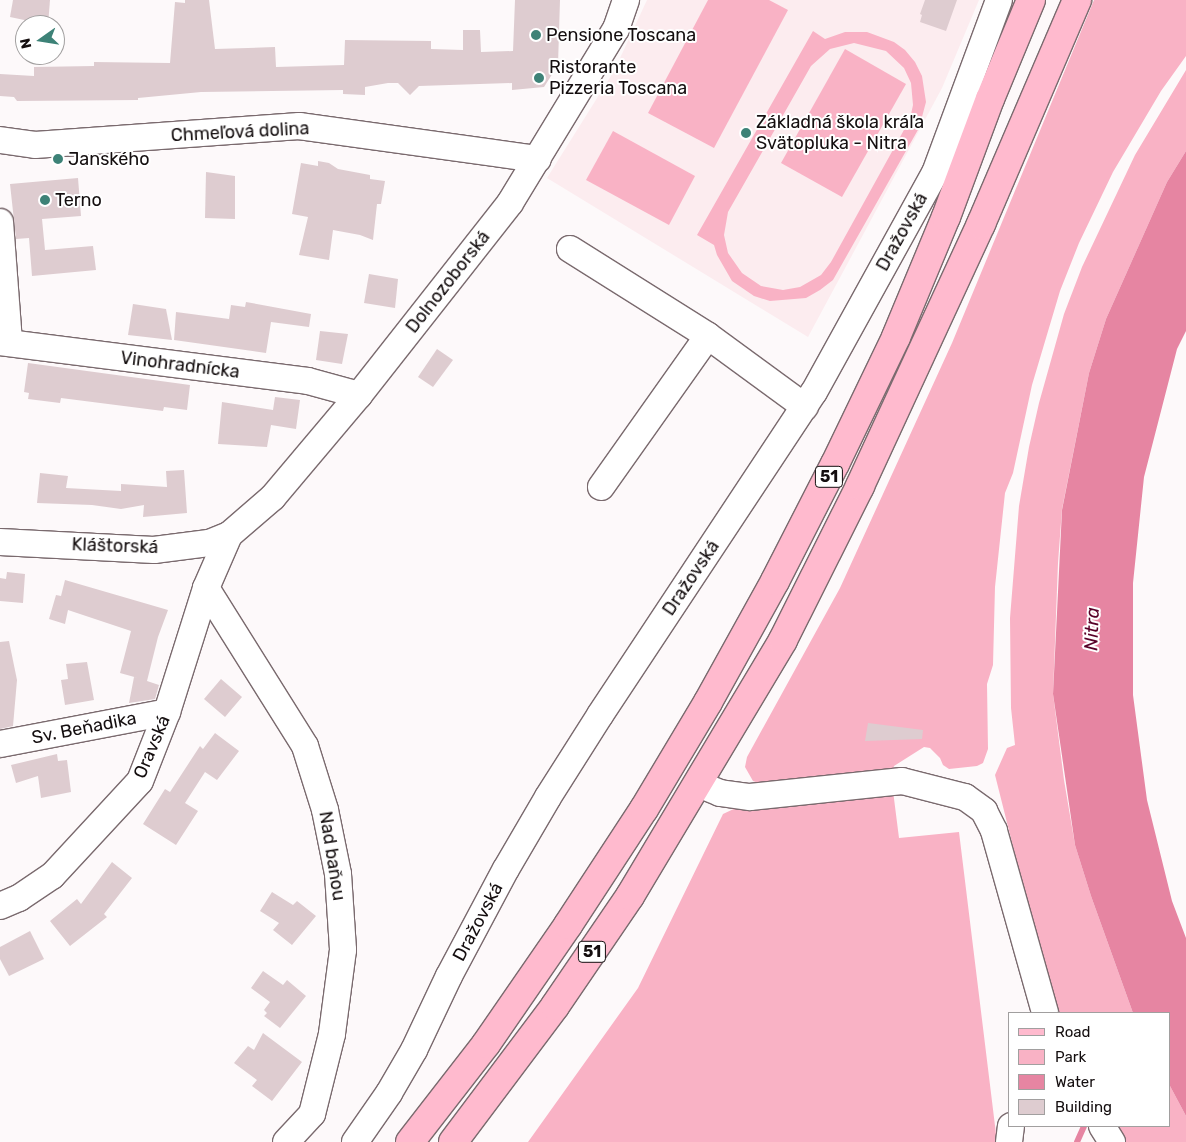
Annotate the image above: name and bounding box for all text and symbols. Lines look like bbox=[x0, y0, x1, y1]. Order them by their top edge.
north arrow bbox=[15, 15, 65, 65]
place label: Pensione Toscana bbox=[546, 24, 697, 46]
marker: Pensione Toscana bbox=[530, 29, 542, 41]
text: N bbox=[16, 36, 35, 50]
place label: Ristorante Pizzeria Toscana bbox=[549, 57, 688, 100]
marker: Ristorante Pizzeria Toscana bbox=[533, 72, 545, 84]
place label: Základná škola kráľa Svätopluka - Nitra bbox=[756, 112, 924, 154]
street label: Chmeľová dolina bbox=[170, 118, 310, 146]
marker: Základná škola kráľa Svätopluka - Nitra bbox=[740, 127, 752, 139]
place label: Janského bbox=[68, 148, 150, 170]
marker: Janského bbox=[52, 153, 64, 165]
place label: Terno bbox=[55, 189, 102, 211]
street label: Dražovská bbox=[872, 189, 932, 275]
marker: Terno bbox=[39, 194, 51, 206]
street label: Dolnozoborská bbox=[401, 227, 495, 337]
street label: Vinohradnícka bbox=[119, 347, 241, 383]
road number: 51 bbox=[814, 464, 844, 491]
street label: Kláštorská bbox=[71, 534, 159, 558]
street label: Dražovská bbox=[658, 536, 724, 620]
water label: Nitra bbox=[1080, 607, 1104, 651]
street label: Sv. Beňadika bbox=[30, 707, 138, 749]
street label: Oravská bbox=[129, 712, 175, 782]
street label: Nad baňou bbox=[314, 810, 350, 902]
street label: Dražovská bbox=[448, 879, 508, 965]
road number: 51 bbox=[577, 939, 607, 966]
legend bbox=[1008, 1012, 1171, 1127]
text: Road bbox=[1055, 1023, 1091, 1041]
text: Park bbox=[1055, 1048, 1086, 1066]
text: Water bbox=[1055, 1073, 1095, 1091]
text: Building bbox=[1055, 1098, 1112, 1116]

